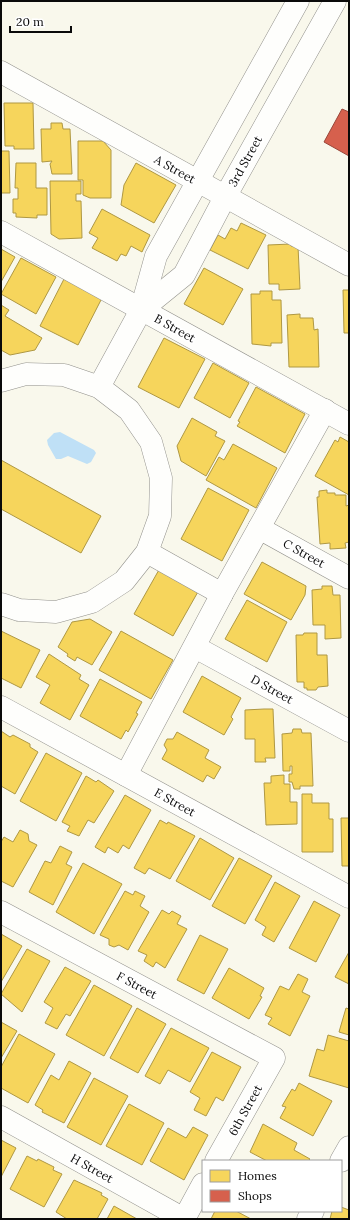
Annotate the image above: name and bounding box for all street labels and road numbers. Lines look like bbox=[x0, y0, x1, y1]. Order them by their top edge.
street label: 3rd Street bbox=[225, 133, 265, 189]
street label: A Street bbox=[151, 151, 198, 187]
street label: B Street bbox=[152, 311, 198, 346]
street label: C Street bbox=[280, 535, 328, 571]
street label: D Street bbox=[248, 671, 296, 707]
street label: E Street bbox=[152, 785, 198, 820]
street label: F Street bbox=[114, 968, 160, 1002]
street label: 6th Street bbox=[225, 1082, 265, 1138]
street label: H Street bbox=[68, 1150, 116, 1186]

